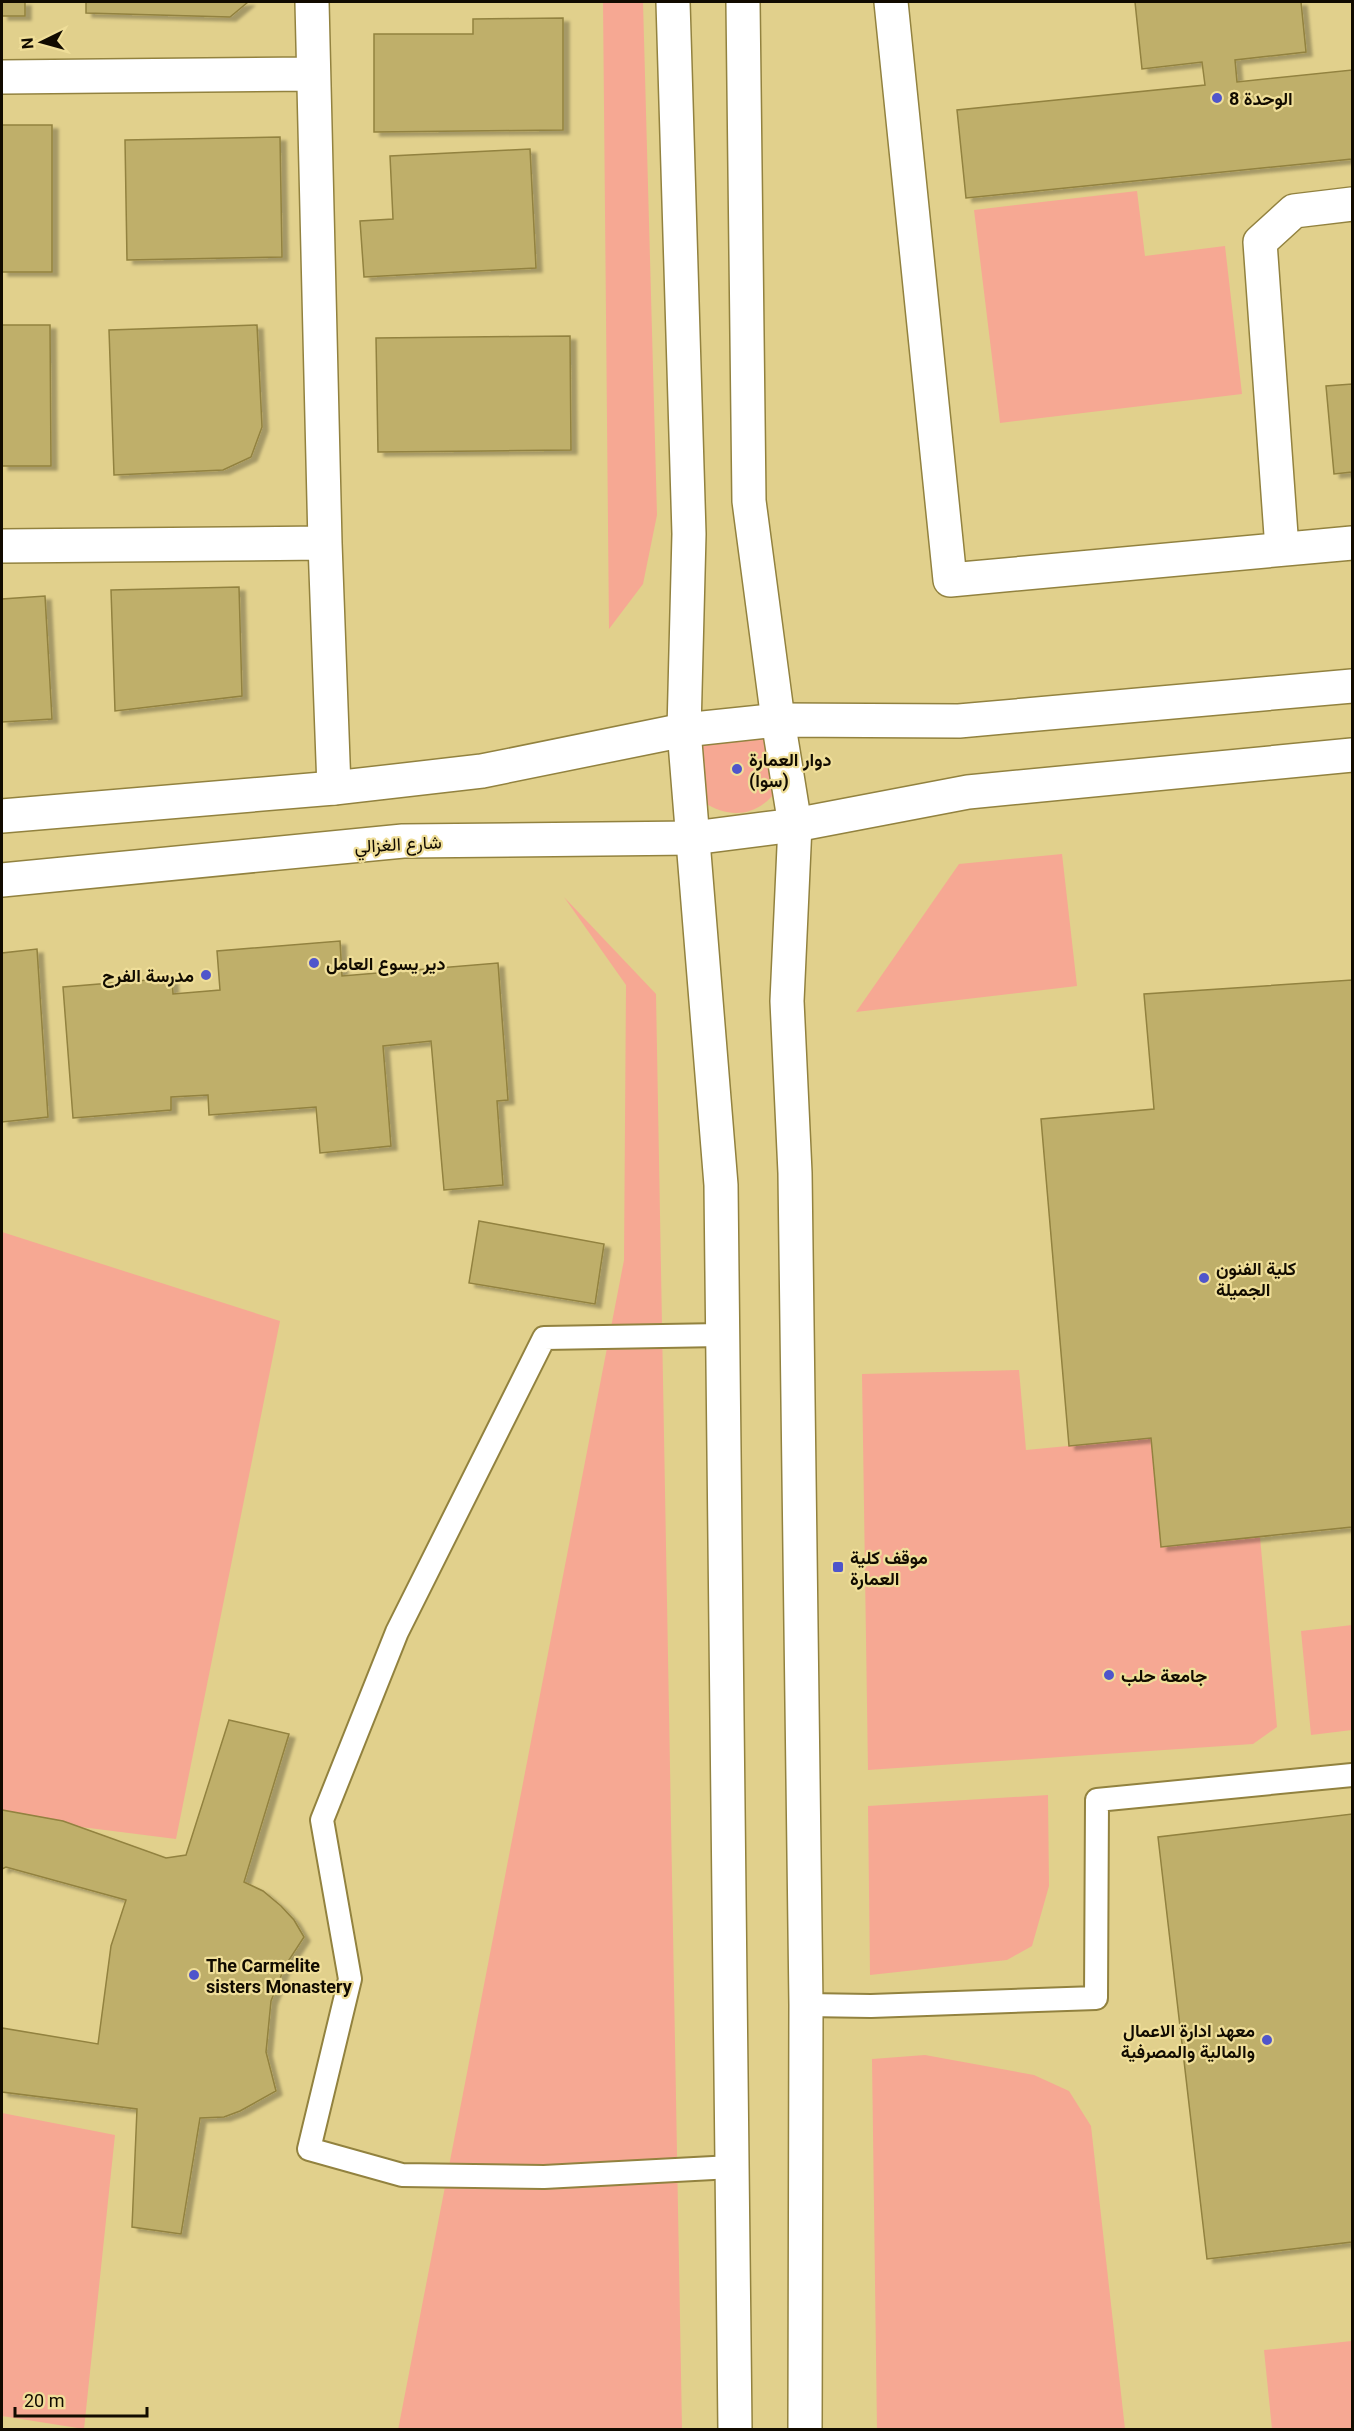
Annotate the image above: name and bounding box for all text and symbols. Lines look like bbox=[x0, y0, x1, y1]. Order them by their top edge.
north arrow bbox=[12, 12, 72, 72]
text: N bbox=[18, 37, 38, 50]
place label: الوحدة 8 bbox=[1229, 88, 1293, 110]
marker: الوحدة 8 bbox=[1210, 91, 1224, 105]
place label: دوار العمارة (سوا) bbox=[749, 749, 832, 792]
marker: دوار العمارة (سوا) bbox=[730, 762, 744, 776]
street label: شارع الغزالي bbox=[354, 831, 442, 862]
place label: دير يسوع العامل bbox=[326, 953, 445, 976]
marker: دير يسوع العامل bbox=[307, 956, 321, 970]
place label: مدرسة الفرح bbox=[102, 965, 194, 988]
marker: مدرسة الفرح bbox=[199, 968, 213, 982]
place label: كلية الفنون الجميلة bbox=[1216, 1258, 1296, 1301]
marker: كلية الفنون الجميلة bbox=[1197, 1271, 1211, 1285]
place label: موقف كلية العمارة bbox=[850, 1547, 928, 1590]
marker: موقف كلية العمارة bbox=[831, 1560, 845, 1574]
place label: جامعة حلب bbox=[1121, 1665, 1207, 1687]
marker: جامعة حلب bbox=[1102, 1668, 1116, 1682]
place label: The Carmelite sisters Monastery bbox=[206, 1955, 353, 1997]
marker: The Carmelite sisters Monastery bbox=[187, 1968, 201, 1982]
place label: معهد ادارة الاعمال والمالية والمصرفية bbox=[1121, 2020, 1255, 2063]
marker: معهد ادارة الاعمال والمالية والمصرفية bbox=[1260, 2033, 1274, 2047]
scale bar bbox=[15, 2380, 147, 2418]
text: 20 m bbox=[24, 2390, 64, 2411]

